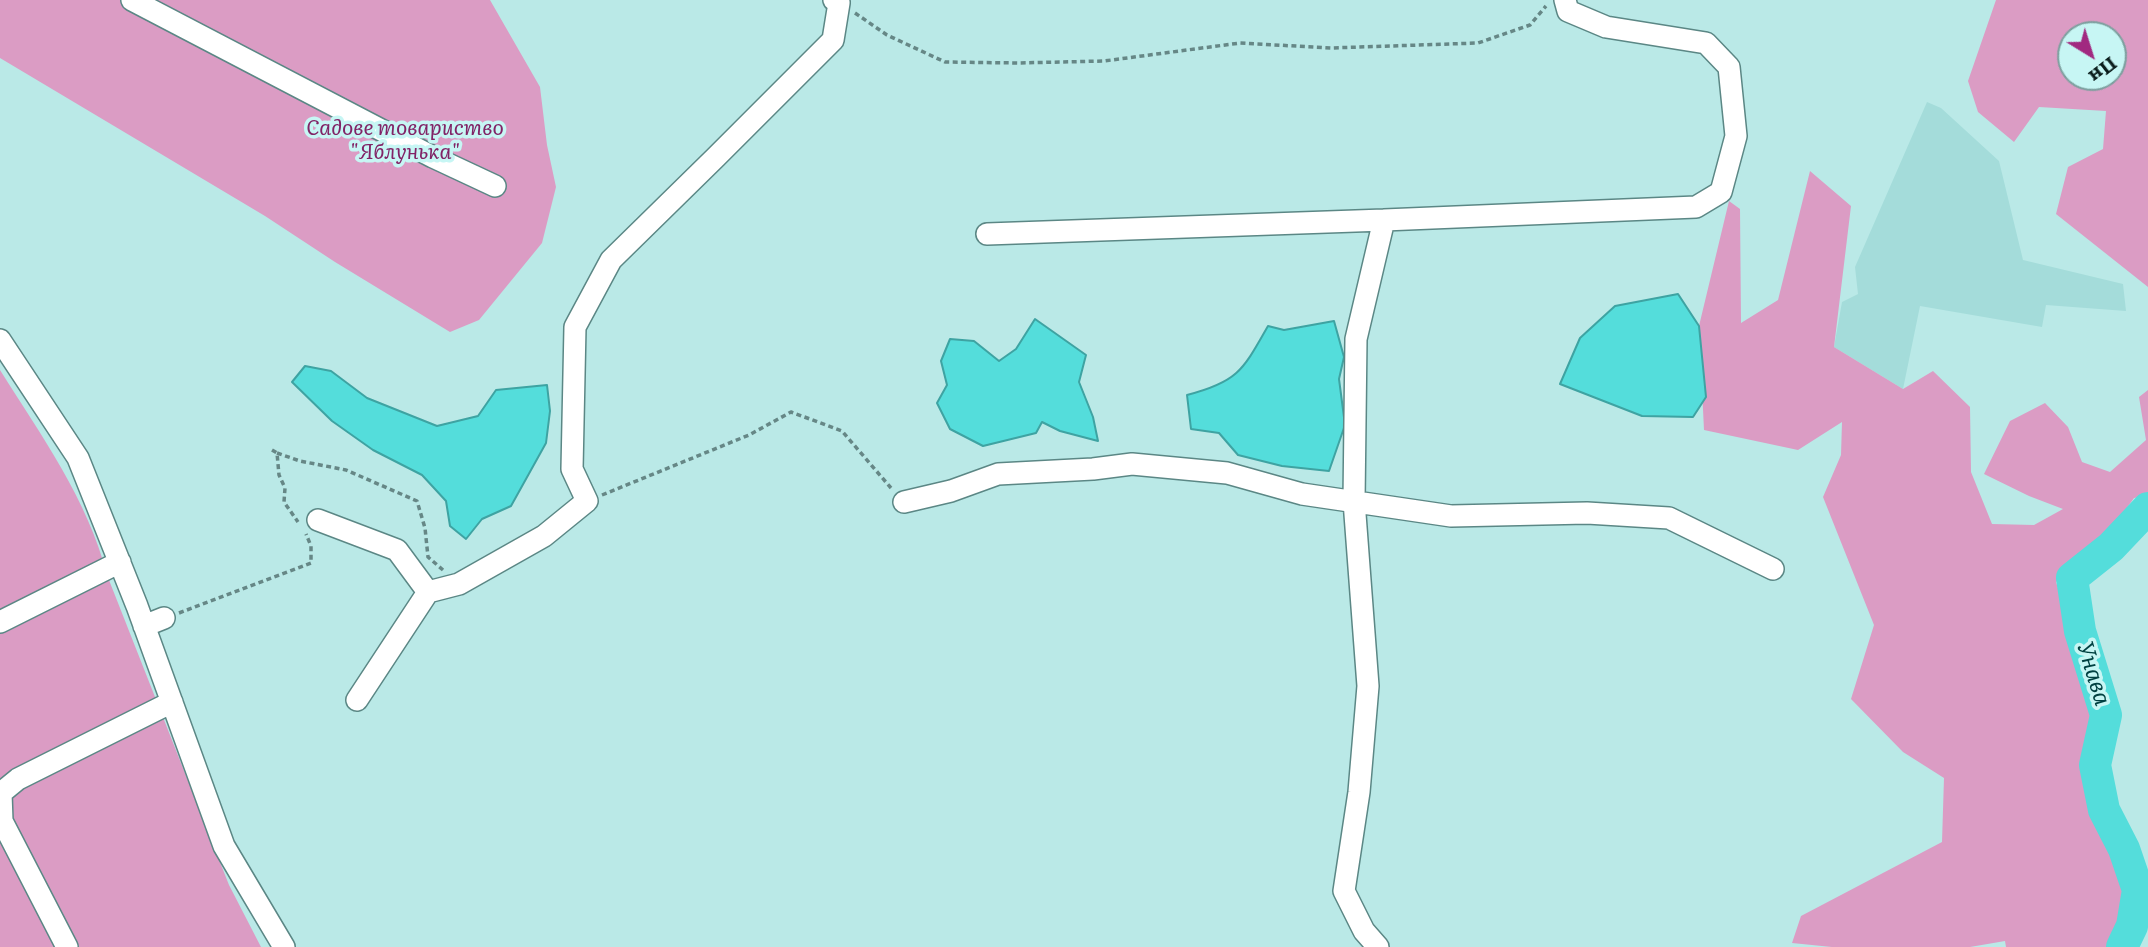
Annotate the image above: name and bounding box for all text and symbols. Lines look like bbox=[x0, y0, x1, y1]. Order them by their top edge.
north arrow bbox=[2057, 21, 2127, 91]
text: Пн bbox=[2083, 51, 2124, 91]
park label: Садове товариство "Яблунька" bbox=[306, 116, 504, 166]
water label: Унава bbox=[2070, 639, 2116, 709]

